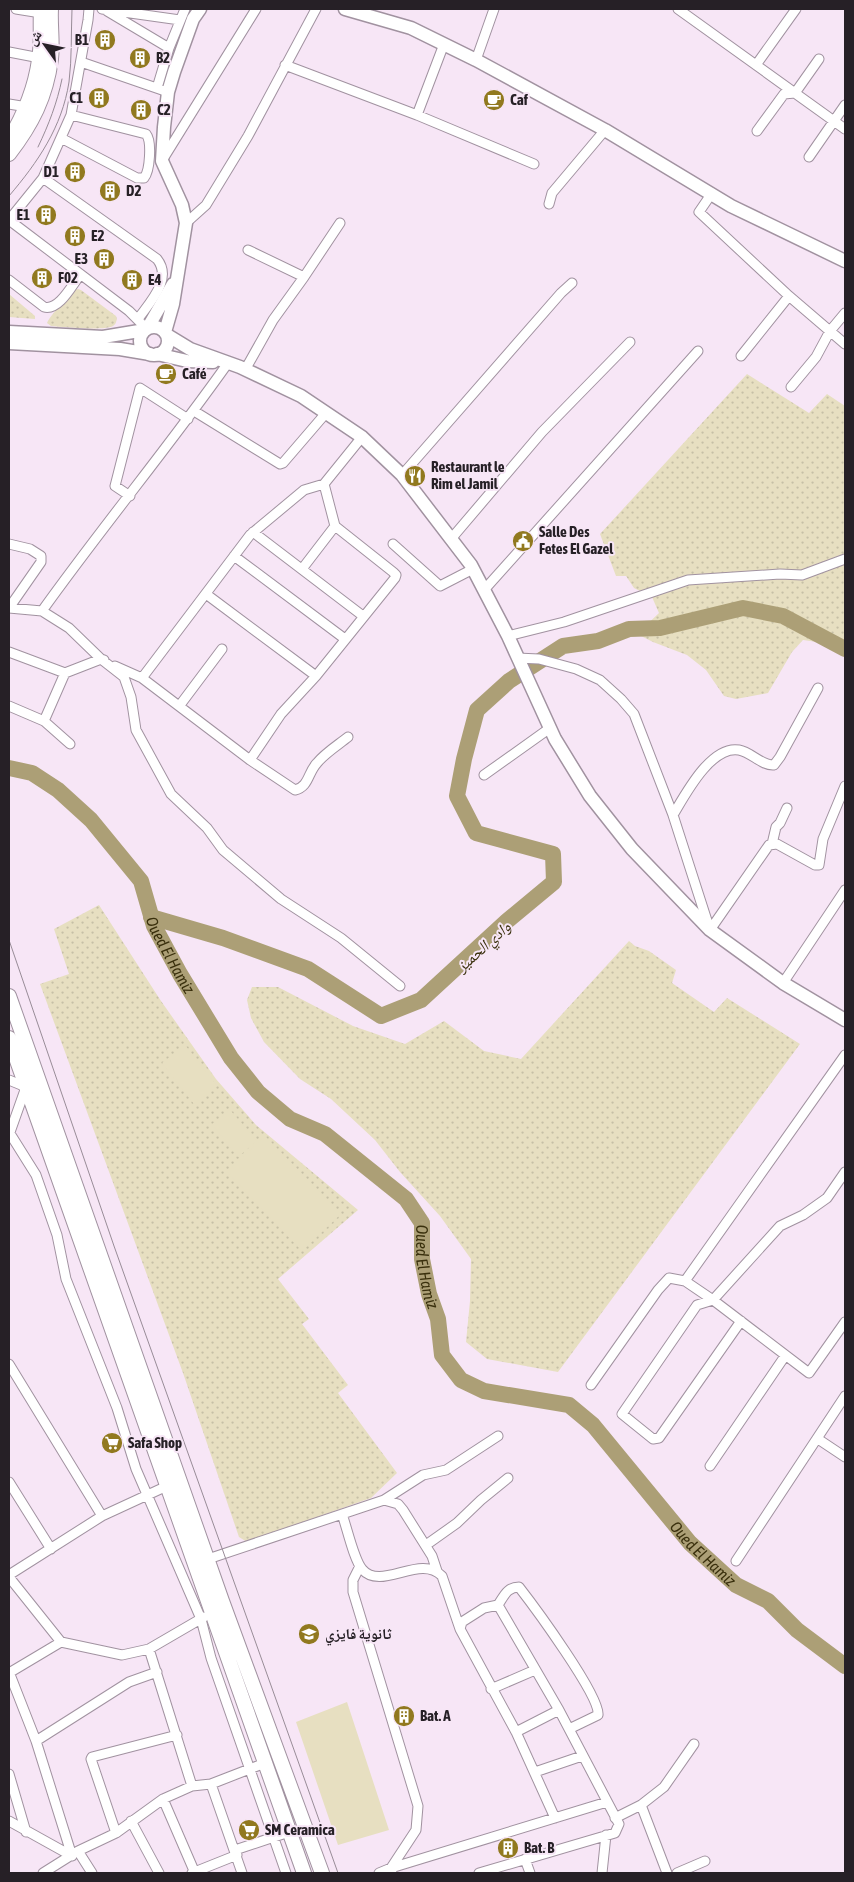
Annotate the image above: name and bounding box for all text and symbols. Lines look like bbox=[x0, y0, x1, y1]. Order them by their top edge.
north arrow bbox=[20, 20, 70, 70]
text: ش bbox=[23, 27, 46, 49]
building icon: B1 bbox=[93, 28, 117, 52]
place label: B1 bbox=[75, 31, 89, 48]
building icon: B2 bbox=[128, 46, 152, 70]
place label: B2 bbox=[156, 49, 170, 66]
building icon: C1 bbox=[87, 86, 111, 110]
cafe icon: Caf bbox=[482, 88, 506, 112]
place label: C1 bbox=[69, 89, 83, 106]
place label: Caf bbox=[510, 91, 529, 108]
building icon: C2 bbox=[129, 98, 153, 122]
place label: C2 bbox=[157, 101, 171, 118]
building icon: D1 bbox=[63, 160, 87, 184]
place label: D1 bbox=[44, 163, 59, 180]
building icon: D2 bbox=[98, 179, 122, 203]
place label: D2 bbox=[126, 182, 141, 199]
building icon: E1 bbox=[34, 203, 58, 227]
place label: E1 bbox=[17, 206, 30, 223]
building icon: E2 bbox=[63, 224, 87, 248]
place label: E2 bbox=[91, 227, 104, 244]
building icon: E3 bbox=[92, 247, 116, 271]
place label: E3 bbox=[75, 250, 88, 267]
building icon: F02 bbox=[30, 266, 54, 290]
building icon: E4 bbox=[120, 268, 144, 292]
place label: F02 bbox=[58, 269, 78, 286]
place label: E4 bbox=[148, 271, 161, 288]
cafe icon: Café bbox=[154, 362, 178, 386]
place label: Café bbox=[182, 365, 207, 382]
place label: Restaurant le Rim el Jamil bbox=[431, 458, 505, 492]
restaurant icon: Restaurant le Rim el Jamil bbox=[403, 464, 427, 488]
place label: Salle Des Fetes El Gazel bbox=[539, 523, 614, 557]
public building icon: Salle Des Fetes El Gazel bbox=[511, 529, 535, 553]
water label: Oued El Hamiz bbox=[143, 915, 199, 997]
water label: وادي الحميز bbox=[451, 917, 517, 979]
water label: Oued El Hamiz bbox=[413, 1225, 443, 1311]
supermarket icon: Safa Shop bbox=[100, 1431, 124, 1455]
place label: Safa Shop bbox=[128, 1434, 182, 1451]
water label: Oued El Hamiz bbox=[667, 1517, 740, 1590]
school or university icon: ثانوية فايزي bbox=[297, 1622, 321, 1646]
place label: ثانوية فايزي bbox=[325, 1625, 392, 1646]
building icon: Bat. A bbox=[392, 1704, 416, 1728]
place label: Bat. A bbox=[420, 1707, 451, 1724]
supermarket icon: SM Ceramica bbox=[237, 1818, 261, 1842]
place label: SM Ceramica bbox=[265, 1821, 335, 1838]
building icon: Bat. B bbox=[496, 1836, 520, 1860]
place label: Bat. B bbox=[524, 1839, 555, 1856]

